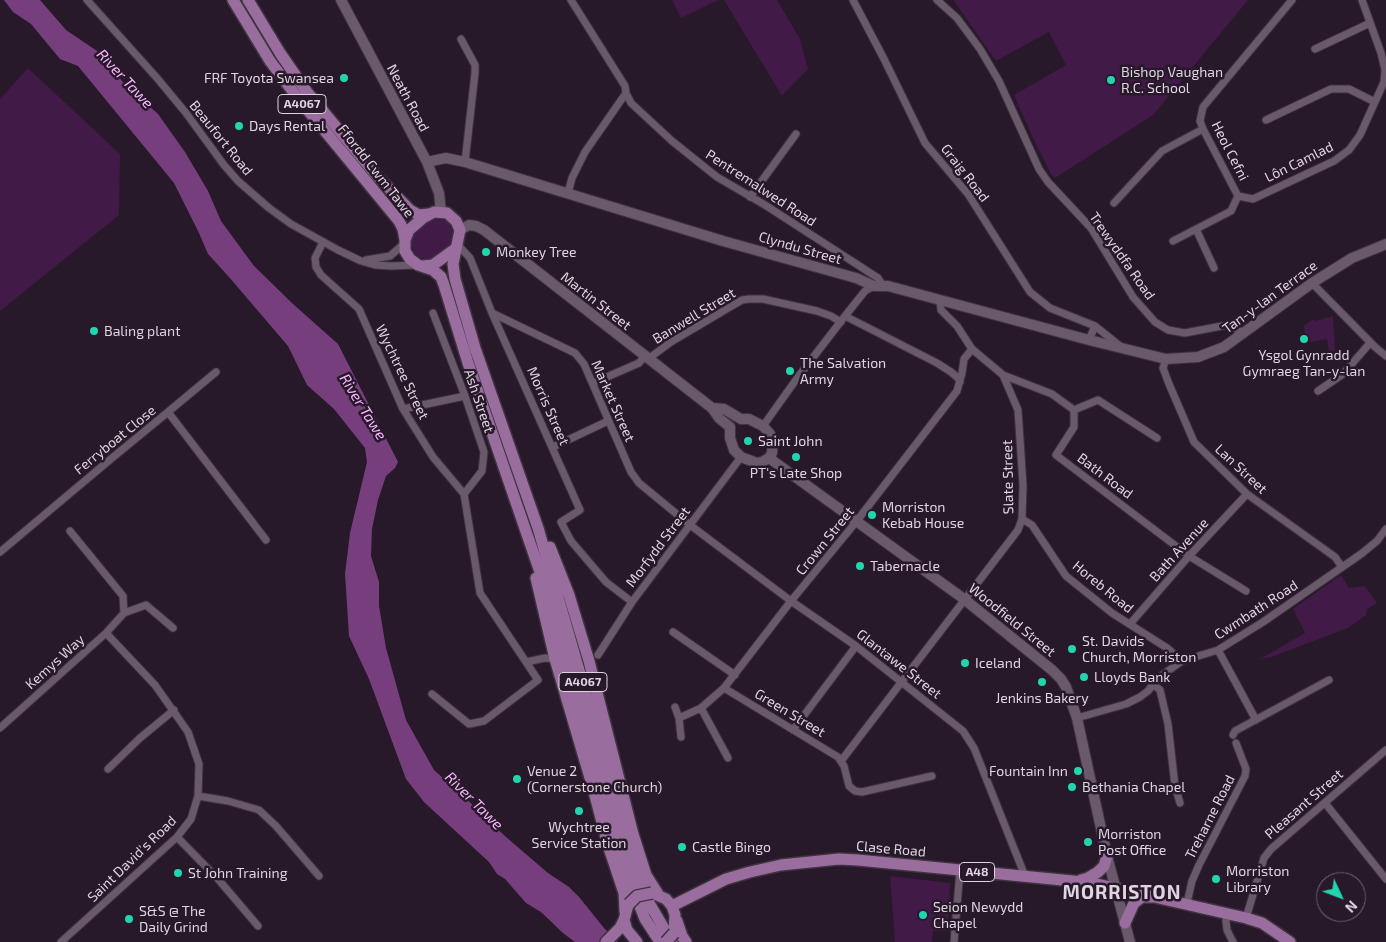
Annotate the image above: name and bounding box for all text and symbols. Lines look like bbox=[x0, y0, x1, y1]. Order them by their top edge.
water label: River Tawe bbox=[93, 46, 157, 112]
street label: Neath Road bbox=[383, 61, 433, 135]
place label: Bishop Vaughan R.C. School bbox=[1121, 64, 1223, 96]
place label: FRF Toyota Swansea bbox=[204, 70, 334, 86]
marker: FRF Toyota Swansea bbox=[338, 72, 350, 84]
marker: Bishop Vaughan R.C. School bbox=[1105, 74, 1117, 86]
road number: A4067 bbox=[278, 95, 326, 114]
street label: Beaufort Road bbox=[186, 97, 256, 179]
place label: Days Rental bbox=[249, 118, 325, 134]
street label: Heol Cefni bbox=[1208, 118, 1252, 184]
marker: Days Rental bbox=[233, 120, 245, 132]
street label: Ffordd Cwm Tawe bbox=[334, 121, 418, 221]
street label: Lôn Camlad bbox=[1262, 138, 1336, 186]
street label: Graig Road bbox=[937, 141, 993, 205]
street label: Pentremalwed Road bbox=[703, 146, 819, 230]
street label: Trewyddfa Road bbox=[1086, 209, 1158, 303]
street label: Clyndu Street bbox=[757, 228, 843, 268]
place label: Monkey Tree bbox=[496, 244, 577, 260]
marker: Monkey Tree bbox=[480, 246, 492, 258]
street label: Tan-y-lan Terrace bbox=[1219, 257, 1321, 337]
street label: Martin Street bbox=[558, 268, 634, 334]
street label: Banwell Street bbox=[649, 285, 739, 347]
street label: Wychtree Street bbox=[372, 322, 432, 422]
place label: Baling plant bbox=[104, 323, 180, 339]
marker: Baling plant bbox=[88, 325, 100, 337]
marker: Ysgol Gynradd Gymraeg Tan-y-lan bbox=[1298, 333, 1310, 345]
place label: Ysgol Gynradd Gymraeg Tan-y-lan bbox=[1243, 347, 1365, 380]
place label: The Salvation Army bbox=[800, 355, 886, 388]
street label: Market Street bbox=[588, 358, 638, 444]
street label: Morris Street bbox=[523, 364, 573, 448]
marker: The Salvation Army bbox=[784, 365, 796, 377]
street label: Ash Street bbox=[460, 367, 498, 435]
water label: River Tawe bbox=[336, 371, 390, 443]
street label: Ferryboat Close bbox=[71, 402, 159, 478]
place label: Saint John bbox=[758, 433, 823, 449]
marker: Saint John bbox=[742, 435, 754, 447]
street label: Slate Street bbox=[999, 440, 1017, 514]
street label: Lan Street bbox=[1211, 441, 1271, 497]
street label: Bath Road bbox=[1074, 450, 1136, 502]
marker: PT's Late Shop bbox=[790, 451, 802, 463]
place label: PT's Late Shop bbox=[750, 465, 842, 481]
place label: Morriston Kebab House bbox=[882, 499, 964, 532]
street label: Morfydd Street bbox=[622, 503, 694, 591]
street label: Crown Street bbox=[792, 503, 858, 579]
marker: Morriston Kebab House bbox=[866, 509, 878, 521]
street label: Bath Avenue bbox=[1146, 515, 1212, 585]
street label: Horeb Road bbox=[1069, 557, 1137, 617]
place label: Tabernacle bbox=[870, 558, 940, 574]
marker: Tabernacle bbox=[854, 560, 866, 572]
street label: Cwmbath Road bbox=[1211, 577, 1301, 643]
street label: Woodfield Street bbox=[965, 580, 1059, 660]
street label: Glantawe Street bbox=[853, 626, 945, 702]
street label: Kemys Way bbox=[22, 631, 88, 693]
place label: St. Davids Church, Morriston bbox=[1082, 633, 1196, 666]
marker: St. Davids Church, Morriston bbox=[1066, 643, 1078, 655]
place label: Iceland bbox=[975, 655, 1021, 671]
marker: Iceland bbox=[959, 657, 971, 669]
place label: Lloyds Bank bbox=[1094, 669, 1170, 685]
marker: Lloyds Bank bbox=[1078, 671, 1090, 683]
road number: A4067 bbox=[559, 672, 607, 692]
marker: Jenkins Bakery bbox=[1036, 676, 1048, 688]
street label: Green Street bbox=[752, 685, 828, 741]
place label: Jenkins Bakery bbox=[995, 690, 1089, 706]
place label: Venue 2 (Cornerstone Church) bbox=[527, 763, 662, 796]
place label: Fountain Inn bbox=[989, 763, 1068, 779]
marker: Fountain Inn bbox=[1072, 765, 1084, 777]
street label: Pleasant Street bbox=[1262, 766, 1346, 842]
water label: River Tawe bbox=[441, 768, 507, 834]
street label: Treharne Road bbox=[1182, 772, 1238, 862]
marker: Venue 2 (Cornerstone Church) bbox=[511, 773, 523, 785]
place label: Bethania Chapel bbox=[1082, 779, 1185, 795]
marker: Bethania Chapel bbox=[1066, 781, 1078, 793]
marker: Wychtree Service Station bbox=[573, 805, 585, 817]
street label: Saint David's Road bbox=[84, 812, 180, 906]
place label: Wychtree Service Station bbox=[532, 819, 626, 852]
place label: Morriston Post Office bbox=[1098, 826, 1166, 859]
marker: Morriston Post Office bbox=[1082, 836, 1094, 848]
street label: Clase Road bbox=[855, 838, 927, 860]
place label: Castle Bingo bbox=[692, 839, 771, 855]
marker: Castle Bingo bbox=[676, 841, 688, 853]
road number: A48 bbox=[960, 862, 994, 882]
place label: Morriston Library bbox=[1226, 863, 1289, 896]
place label: St John Training bbox=[188, 865, 287, 881]
marker: St John Training bbox=[172, 867, 184, 879]
north arrow bbox=[1316, 872, 1366, 922]
marker: Morriston Library bbox=[1210, 873, 1222, 885]
district label: MORRISTON bbox=[1061, 882, 1183, 904]
text: N bbox=[1342, 897, 1361, 916]
place label: Seion Newydd Chapel bbox=[933, 899, 1023, 932]
place label: S&S @ The Daily Grind bbox=[139, 903, 208, 936]
marker: Seion Newydd Chapel bbox=[917, 909, 929, 921]
marker: S&S @ The Daily Grind bbox=[123, 913, 135, 925]

